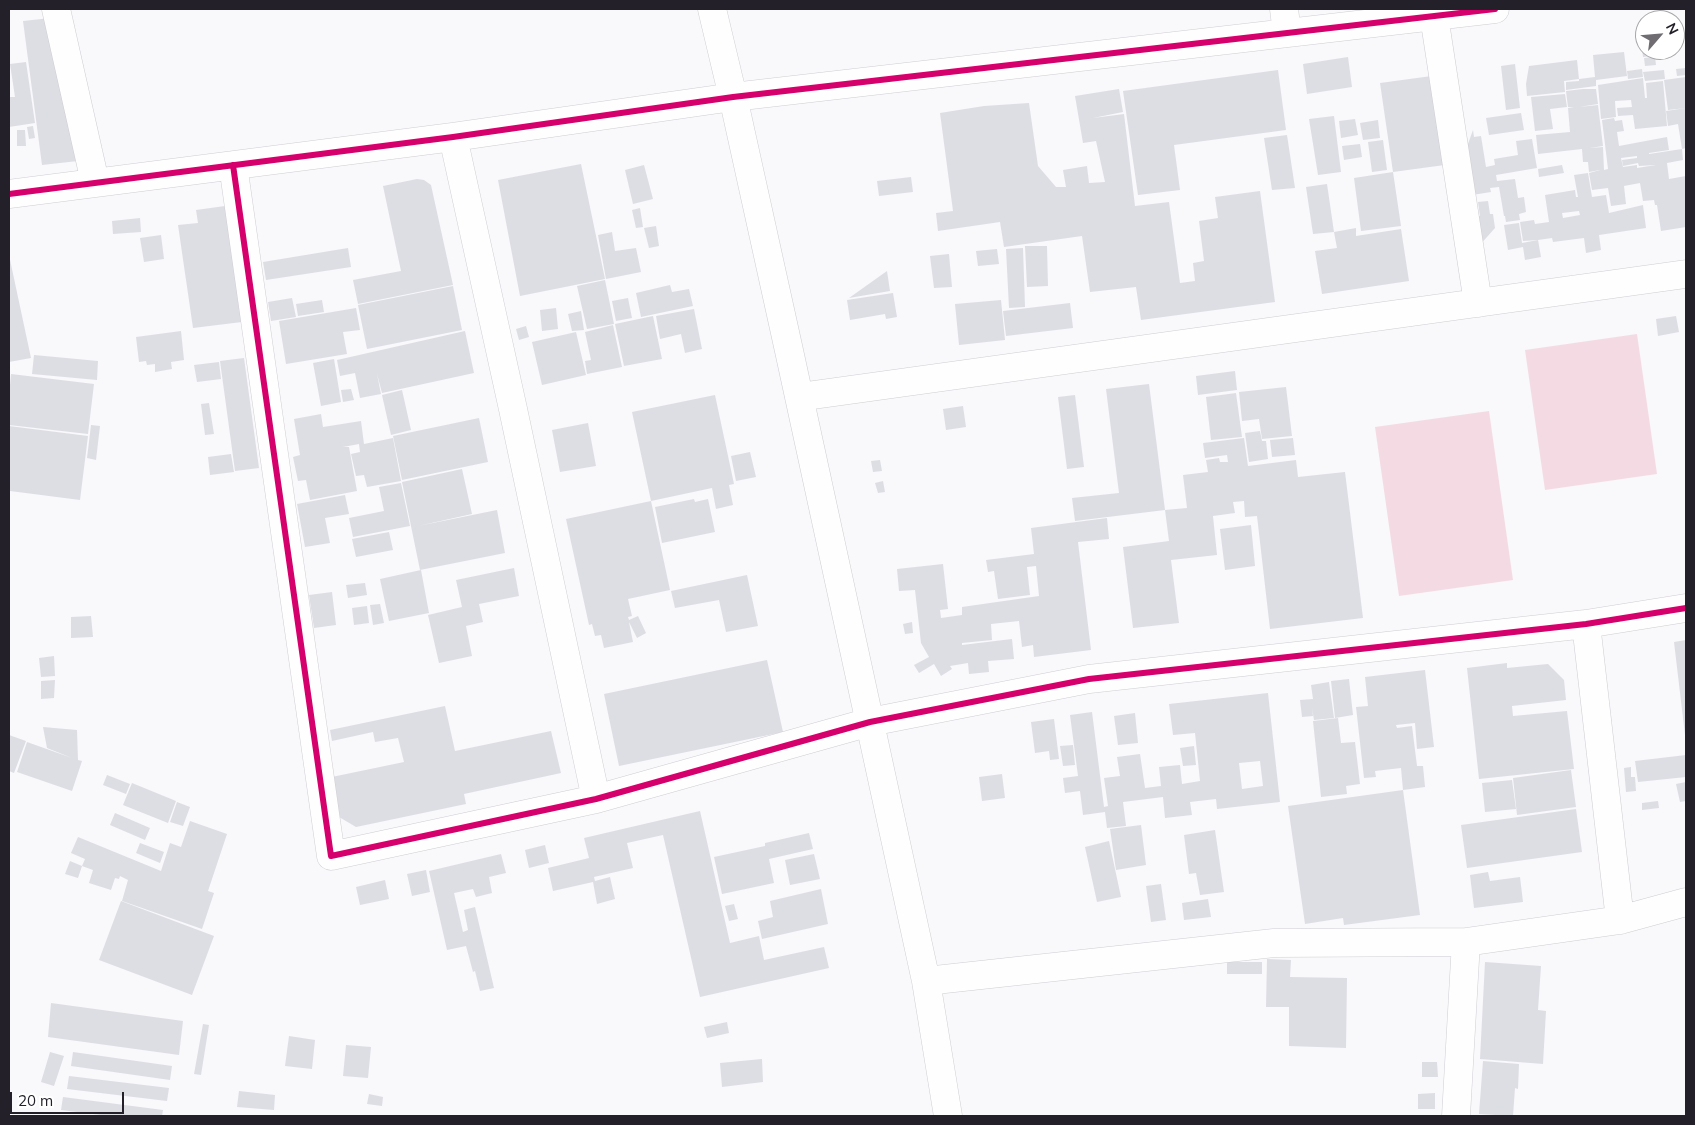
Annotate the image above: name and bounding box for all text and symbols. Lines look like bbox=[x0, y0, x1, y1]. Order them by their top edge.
north arrow bbox=[1635, 10, 1685, 60]
text: N bbox=[1662, 20, 1683, 37]
scale bar bbox=[12, 1082, 126, 1114]
text: 20 m bbox=[18, 1091, 53, 1110]

